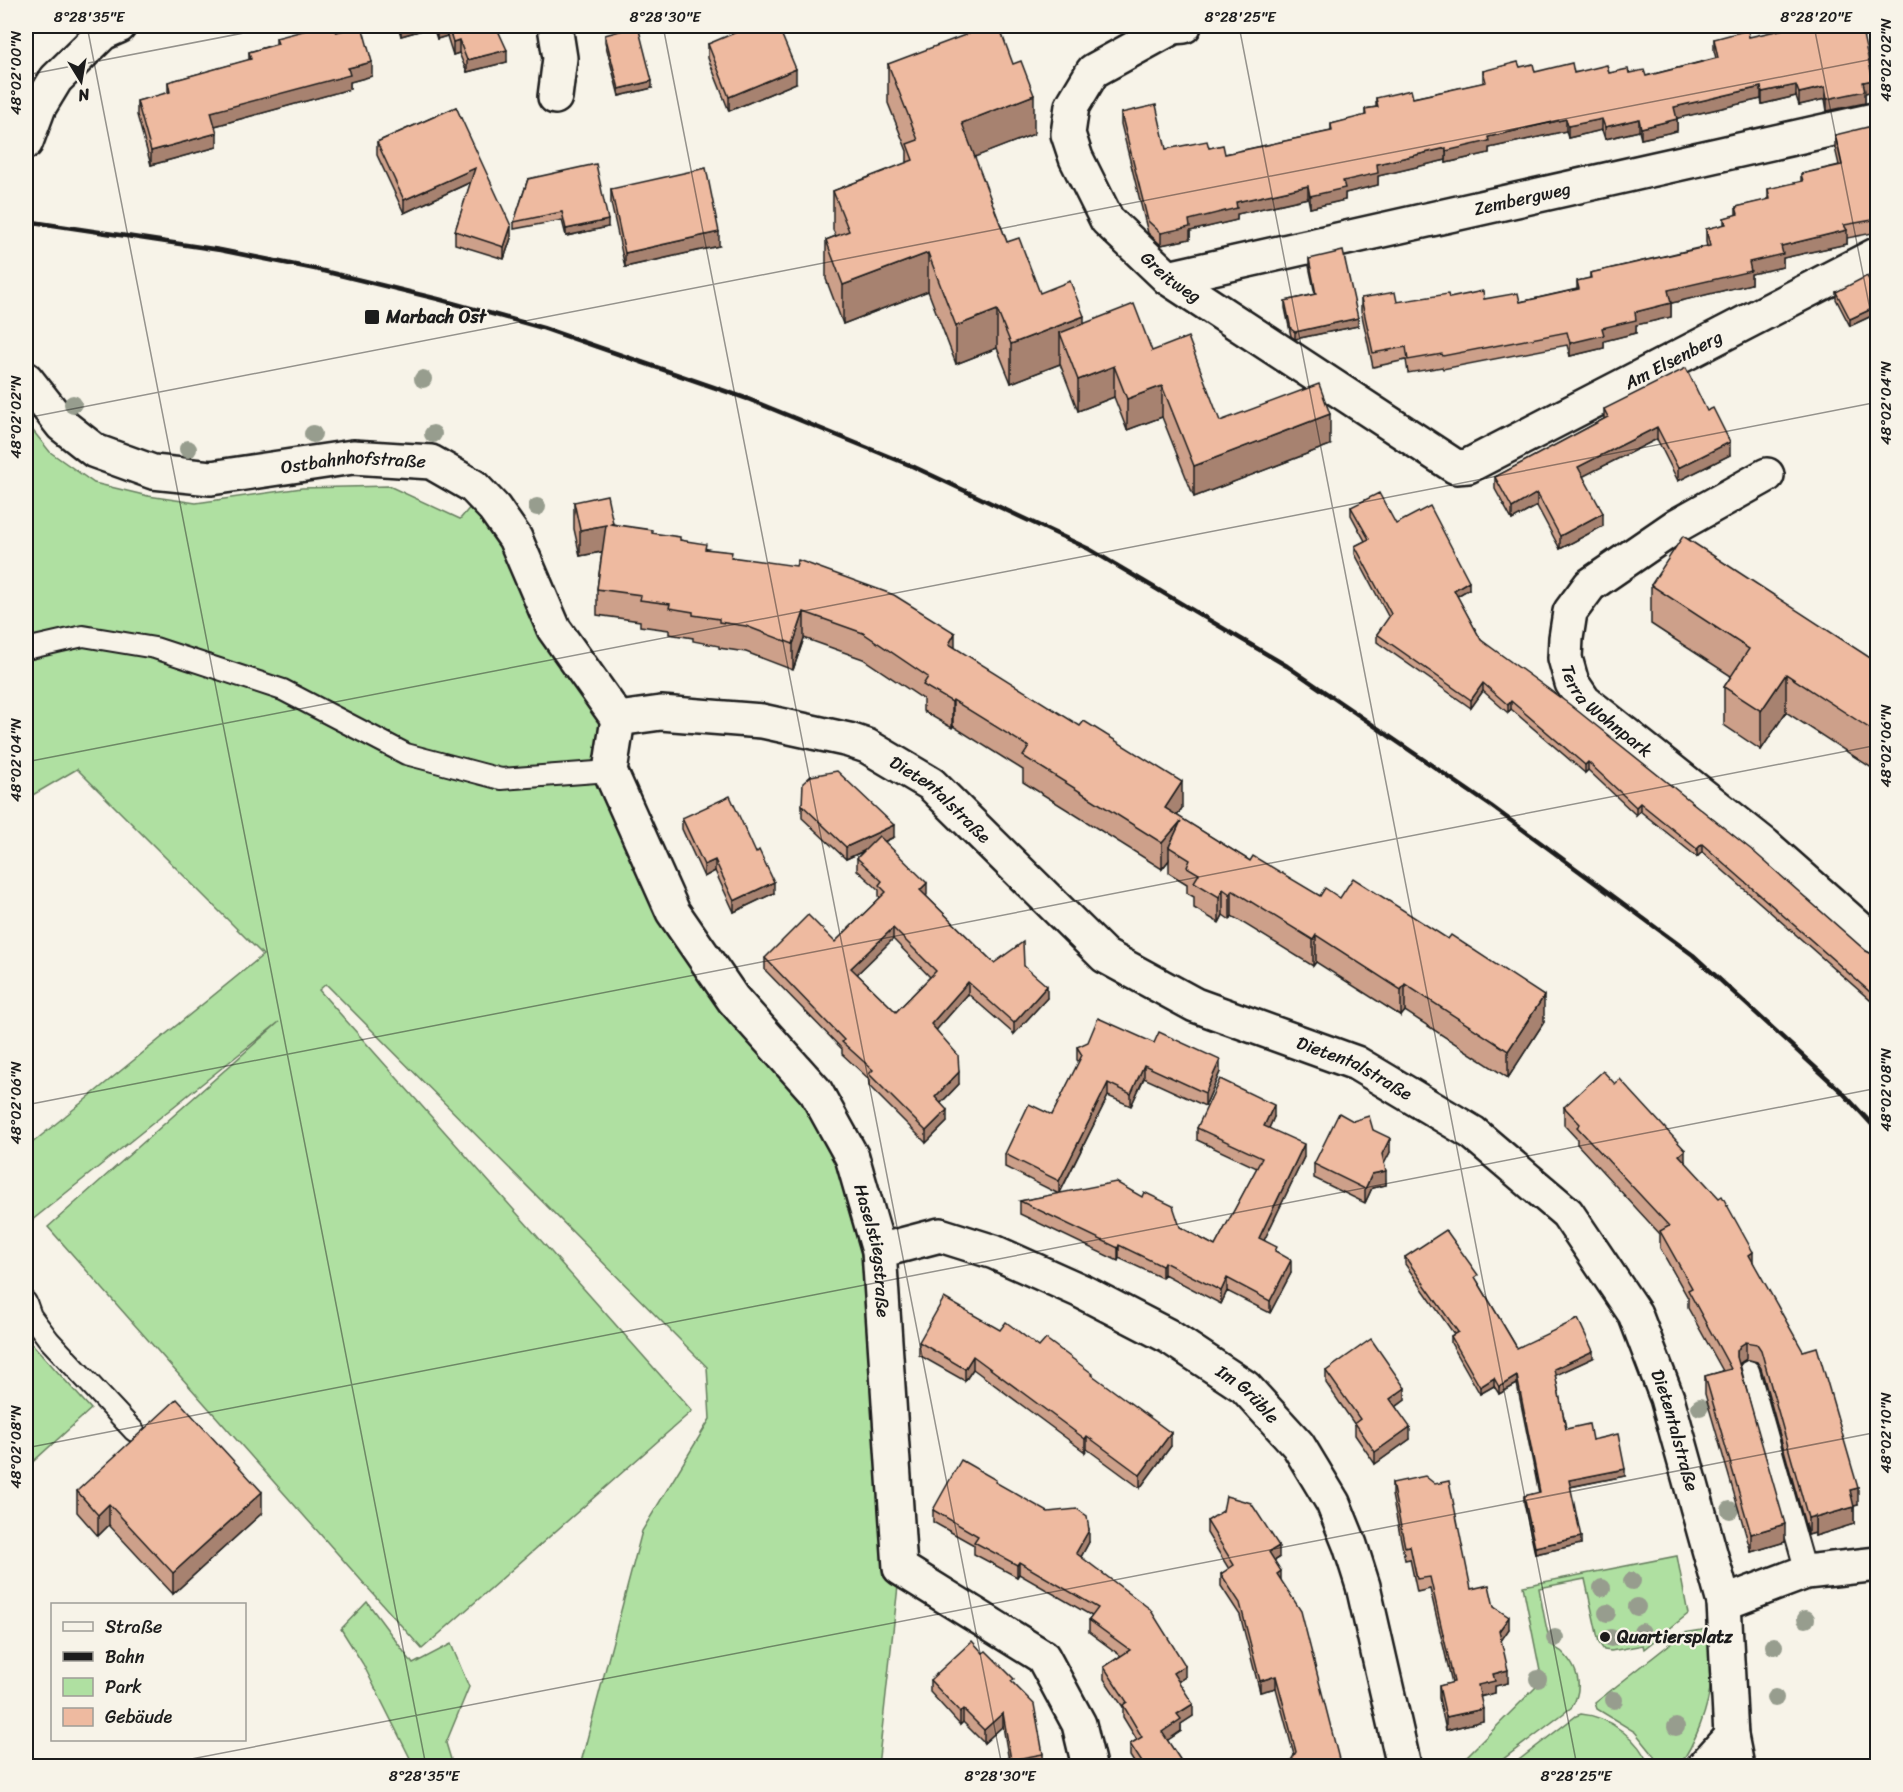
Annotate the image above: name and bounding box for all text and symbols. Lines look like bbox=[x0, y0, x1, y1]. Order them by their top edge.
text: 8°28'35"E bbox=[54, 4, 126, 30]
text: 8°28'30"E bbox=[629, 4, 702, 30]
text: 8°28'25"E bbox=[1204, 4, 1277, 30]
text: 8°28'20"E bbox=[1780, 4, 1853, 30]
text: 48°02'02"N bbox=[1873, 18, 1899, 102]
text: 48°02'00"N bbox=[3, 30, 29, 115]
north arrow bbox=[51, 51, 111, 111]
text: N bbox=[75, 80, 93, 111]
street label: Zembergweg bbox=[1471, 172, 1574, 225]
street label: Greitweg bbox=[1133, 243, 1208, 312]
place label: Marbach Ost bbox=[385, 301, 488, 333]
marker: Marbach Ost bbox=[363, 308, 381, 326]
street label: Am Elsenberg bbox=[1618, 321, 1728, 399]
text: 48°02'04"N bbox=[1873, 360, 1899, 445]
text: 48°02'02"N bbox=[3, 375, 29, 459]
street label: Ostbahnhofstraße bbox=[279, 441, 427, 483]
street label: Terra Wohnpark bbox=[1552, 661, 1660, 766]
text: 48°02'06"N bbox=[1873, 704, 1899, 788]
text: 48°02'04"N bbox=[3, 717, 29, 802]
street label: Dietentalstraße bbox=[883, 747, 999, 852]
street label: Dietentalstraße bbox=[1292, 1027, 1419, 1109]
text: 48°02'08"N bbox=[1873, 1048, 1899, 1132]
text: 48°02'06"N bbox=[3, 1061, 29, 1145]
street label: Haselstiegstraße bbox=[844, 1180, 899, 1319]
street label: Im Grüble bbox=[1208, 1355, 1288, 1431]
street label: Dietentalstraße bbox=[1641, 1364, 1708, 1495]
text: 48°02'10"N bbox=[1873, 1392, 1899, 1474]
text: 48°02'08"N bbox=[3, 1405, 29, 1489]
legend bbox=[51, 1603, 246, 1741]
text: Straße bbox=[105, 1611, 162, 1643]
place label: Quartiersplatz bbox=[1617, 1621, 1734, 1653]
marker: Quartiersplatz bbox=[1598, 1630, 1612, 1644]
text: Bahn bbox=[105, 1641, 145, 1673]
text: Park bbox=[105, 1671, 142, 1703]
text: Gebäude bbox=[105, 1701, 173, 1733]
text: 8°28'35"E bbox=[389, 1763, 461, 1789]
text: 8°28'30"E bbox=[964, 1763, 1037, 1789]
text: 8°28'25"E bbox=[1540, 1763, 1613, 1789]

